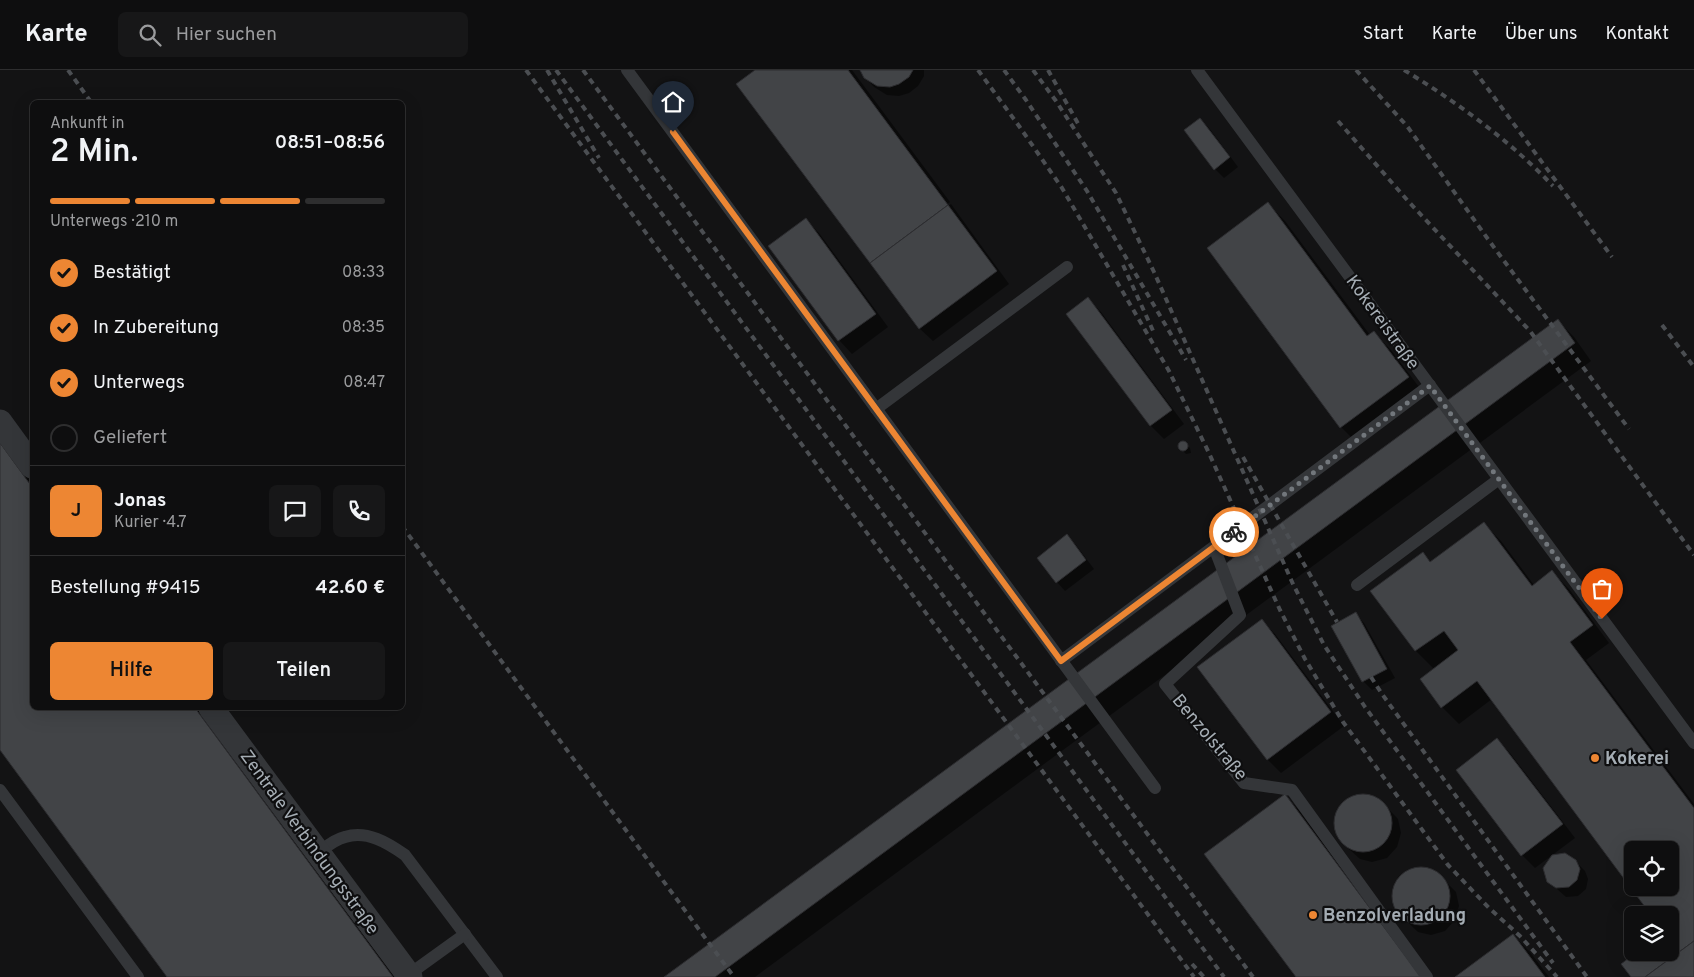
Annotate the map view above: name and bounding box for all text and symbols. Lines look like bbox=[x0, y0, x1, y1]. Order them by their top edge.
search box bbox=[118, 12, 468, 57]
text: Karte bbox=[25, 20, 88, 50]
icon: search bbox=[136, 21, 164, 49]
text: Hier suchen bbox=[176, 23, 277, 47]
text: Start bbox=[1363, 23, 1404, 46]
text: Karte bbox=[1432, 23, 1477, 46]
text: Über uns bbox=[1505, 23, 1577, 46]
text: Kontakt bbox=[1605, 23, 1669, 46]
pin bbox=[652, 81, 694, 132]
icon: home bbox=[659, 88, 687, 116]
text: Ankunft in bbox=[50, 114, 125, 134]
text: 08:51–08:56 bbox=[275, 131, 385, 155]
text: 2 Min. bbox=[50, 133, 138, 173]
text: Unterwegs · 210 m bbox=[50, 212, 178, 232]
icon: check bbox=[50, 259, 78, 287]
text: Bestätigt bbox=[93, 261, 171, 285]
text: 08:33 bbox=[342, 263, 385, 283]
street label: Kokereistraße bbox=[1340, 271, 1424, 375]
icon: check bbox=[50, 314, 78, 342]
text: In Zubereitung bbox=[93, 316, 219, 340]
text: 08:35 bbox=[342, 318, 385, 338]
icon: check bbox=[50, 369, 78, 397]
text: Unterwegs bbox=[93, 371, 185, 395]
text: 08:47 bbox=[343, 373, 385, 393]
text: Geliefert bbox=[93, 426, 167, 450]
button: chat bbox=[269, 485, 321, 537]
button: phone bbox=[333, 485, 385, 537]
text: Jonas bbox=[114, 489, 166, 513]
text: J bbox=[71, 499, 81, 523]
courier bbox=[1209, 507, 1259, 557]
text: Kurier · 4.7 bbox=[114, 513, 187, 533]
icon: bike bbox=[1220, 518, 1248, 546]
pin bbox=[1581, 568, 1623, 619]
icon: bag bbox=[1588, 575, 1616, 603]
text: Bestellung #9415 bbox=[50, 576, 201, 600]
text: 42.60 € bbox=[316, 576, 385, 600]
button: Hilfe bbox=[50, 642, 213, 700]
button: Teilen bbox=[223, 642, 385, 700]
street label: Benzolstraße bbox=[1166, 690, 1252, 786]
street label: Zentrale Verbindungsstraße bbox=[234, 746, 383, 940]
place label: Kokerei bbox=[1605, 748, 1669, 771]
marker: Kokerei bbox=[1589, 752, 1601, 764]
map controls bbox=[1624, 841, 1679, 961]
button: locate bbox=[1624, 841, 1679, 896]
place label: Benzolverladung bbox=[1323, 905, 1466, 928]
button: layers bbox=[1624, 906, 1679, 961]
marker: Benzolverladung bbox=[1307, 909, 1319, 921]

